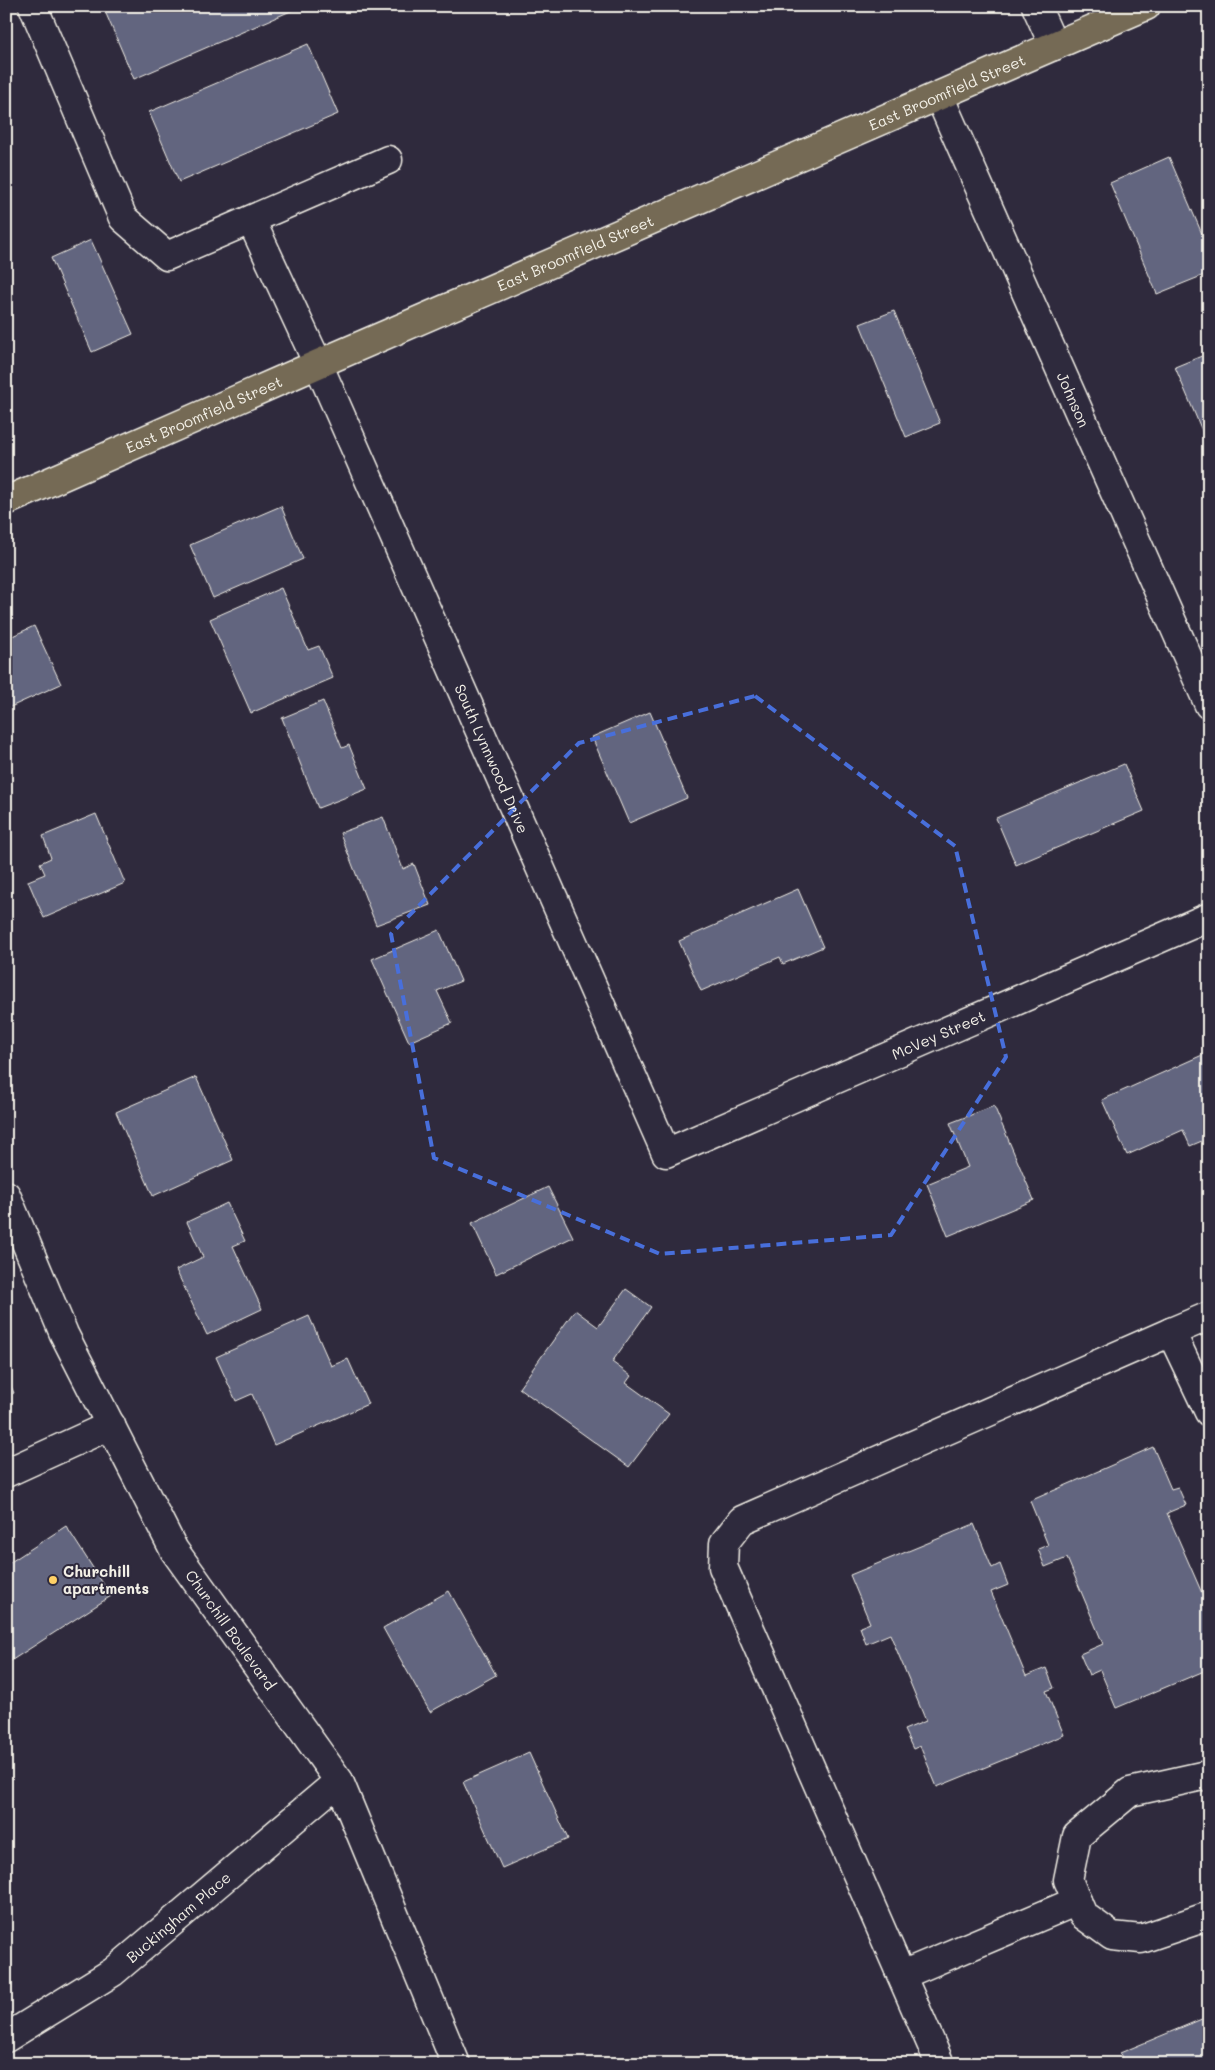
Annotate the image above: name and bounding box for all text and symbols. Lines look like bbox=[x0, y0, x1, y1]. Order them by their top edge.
street label: East Broomfield Street bbox=[865, 49, 1028, 135]
street label: East Broomfield Street bbox=[494, 210, 657, 295]
street label: Johnson bbox=[1053, 369, 1095, 430]
street label: East Broomfield Street bbox=[122, 371, 285, 457]
street label: South Lynnwood Drive bbox=[450, 681, 534, 836]
street label: McVey Street bbox=[888, 1006, 988, 1064]
place label: Churchill apartments bbox=[63, 1561, 149, 1598]
street label: Churchill Boulevard bbox=[181, 1566, 281, 1694]
marker: Churchill apartments bbox=[47, 1574, 59, 1586]
street label: Buckingham Place bbox=[122, 1867, 235, 1967]

